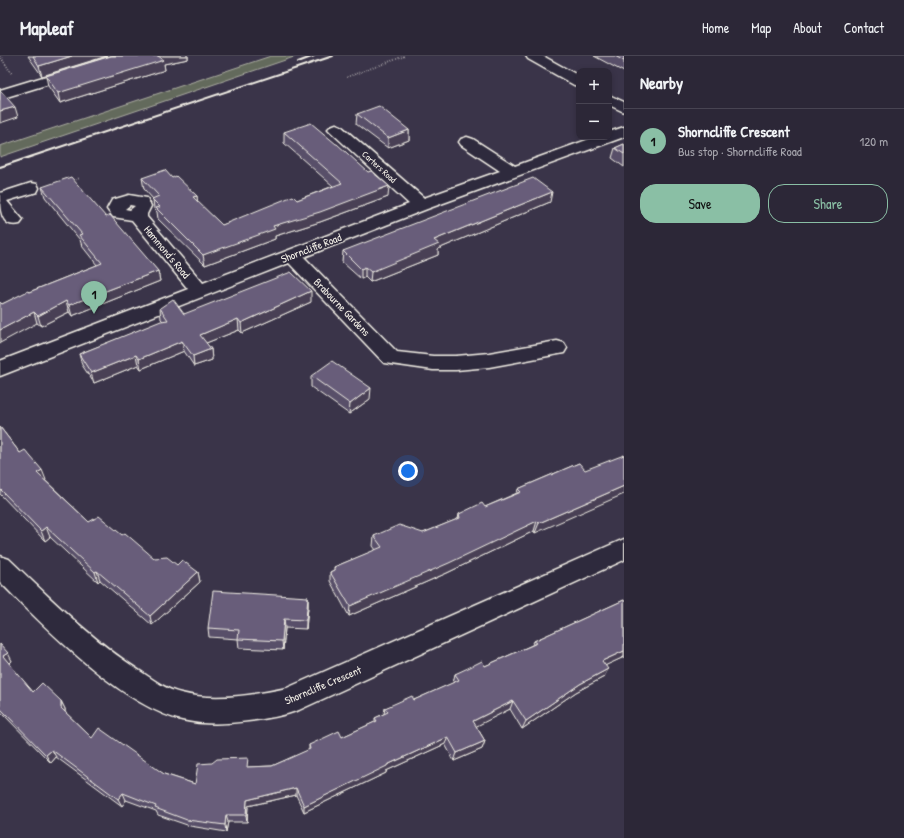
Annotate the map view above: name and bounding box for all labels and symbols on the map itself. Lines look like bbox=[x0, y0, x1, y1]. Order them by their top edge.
street label: Carters Road bbox=[359, 148, 399, 186]
street label: Hammond's Road bbox=[141, 223, 194, 282]
street label: Shorncliffe Road bbox=[279, 230, 344, 266]
street label: Brabourne Gardens bbox=[311, 275, 373, 339]
pin: 1 bbox=[81, 281, 107, 314]
your location bbox=[398, 461, 418, 481]
street label: Shorncliffe Crescent bbox=[283, 662, 364, 707]

